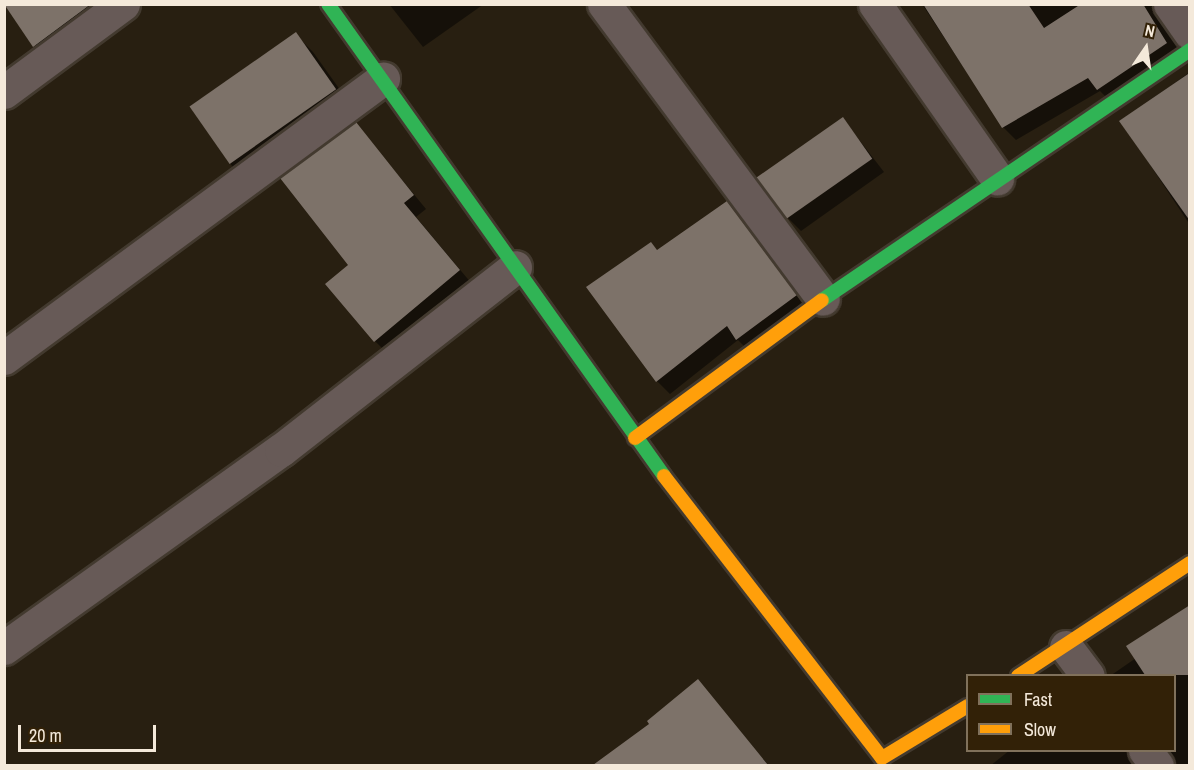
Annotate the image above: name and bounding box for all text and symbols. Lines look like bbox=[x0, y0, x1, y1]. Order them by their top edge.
north arrow bbox=[1116, 18, 1176, 78]
text: N bbox=[1143, 19, 1157, 42]
legend bbox=[966, 674, 1176, 752]
text: Fast bbox=[1024, 687, 1052, 712]
scale bar bbox=[21, 713, 159, 751]
text: Slow bbox=[1024, 717, 1056, 742]
text: 20 m bbox=[29, 723, 62, 748]

